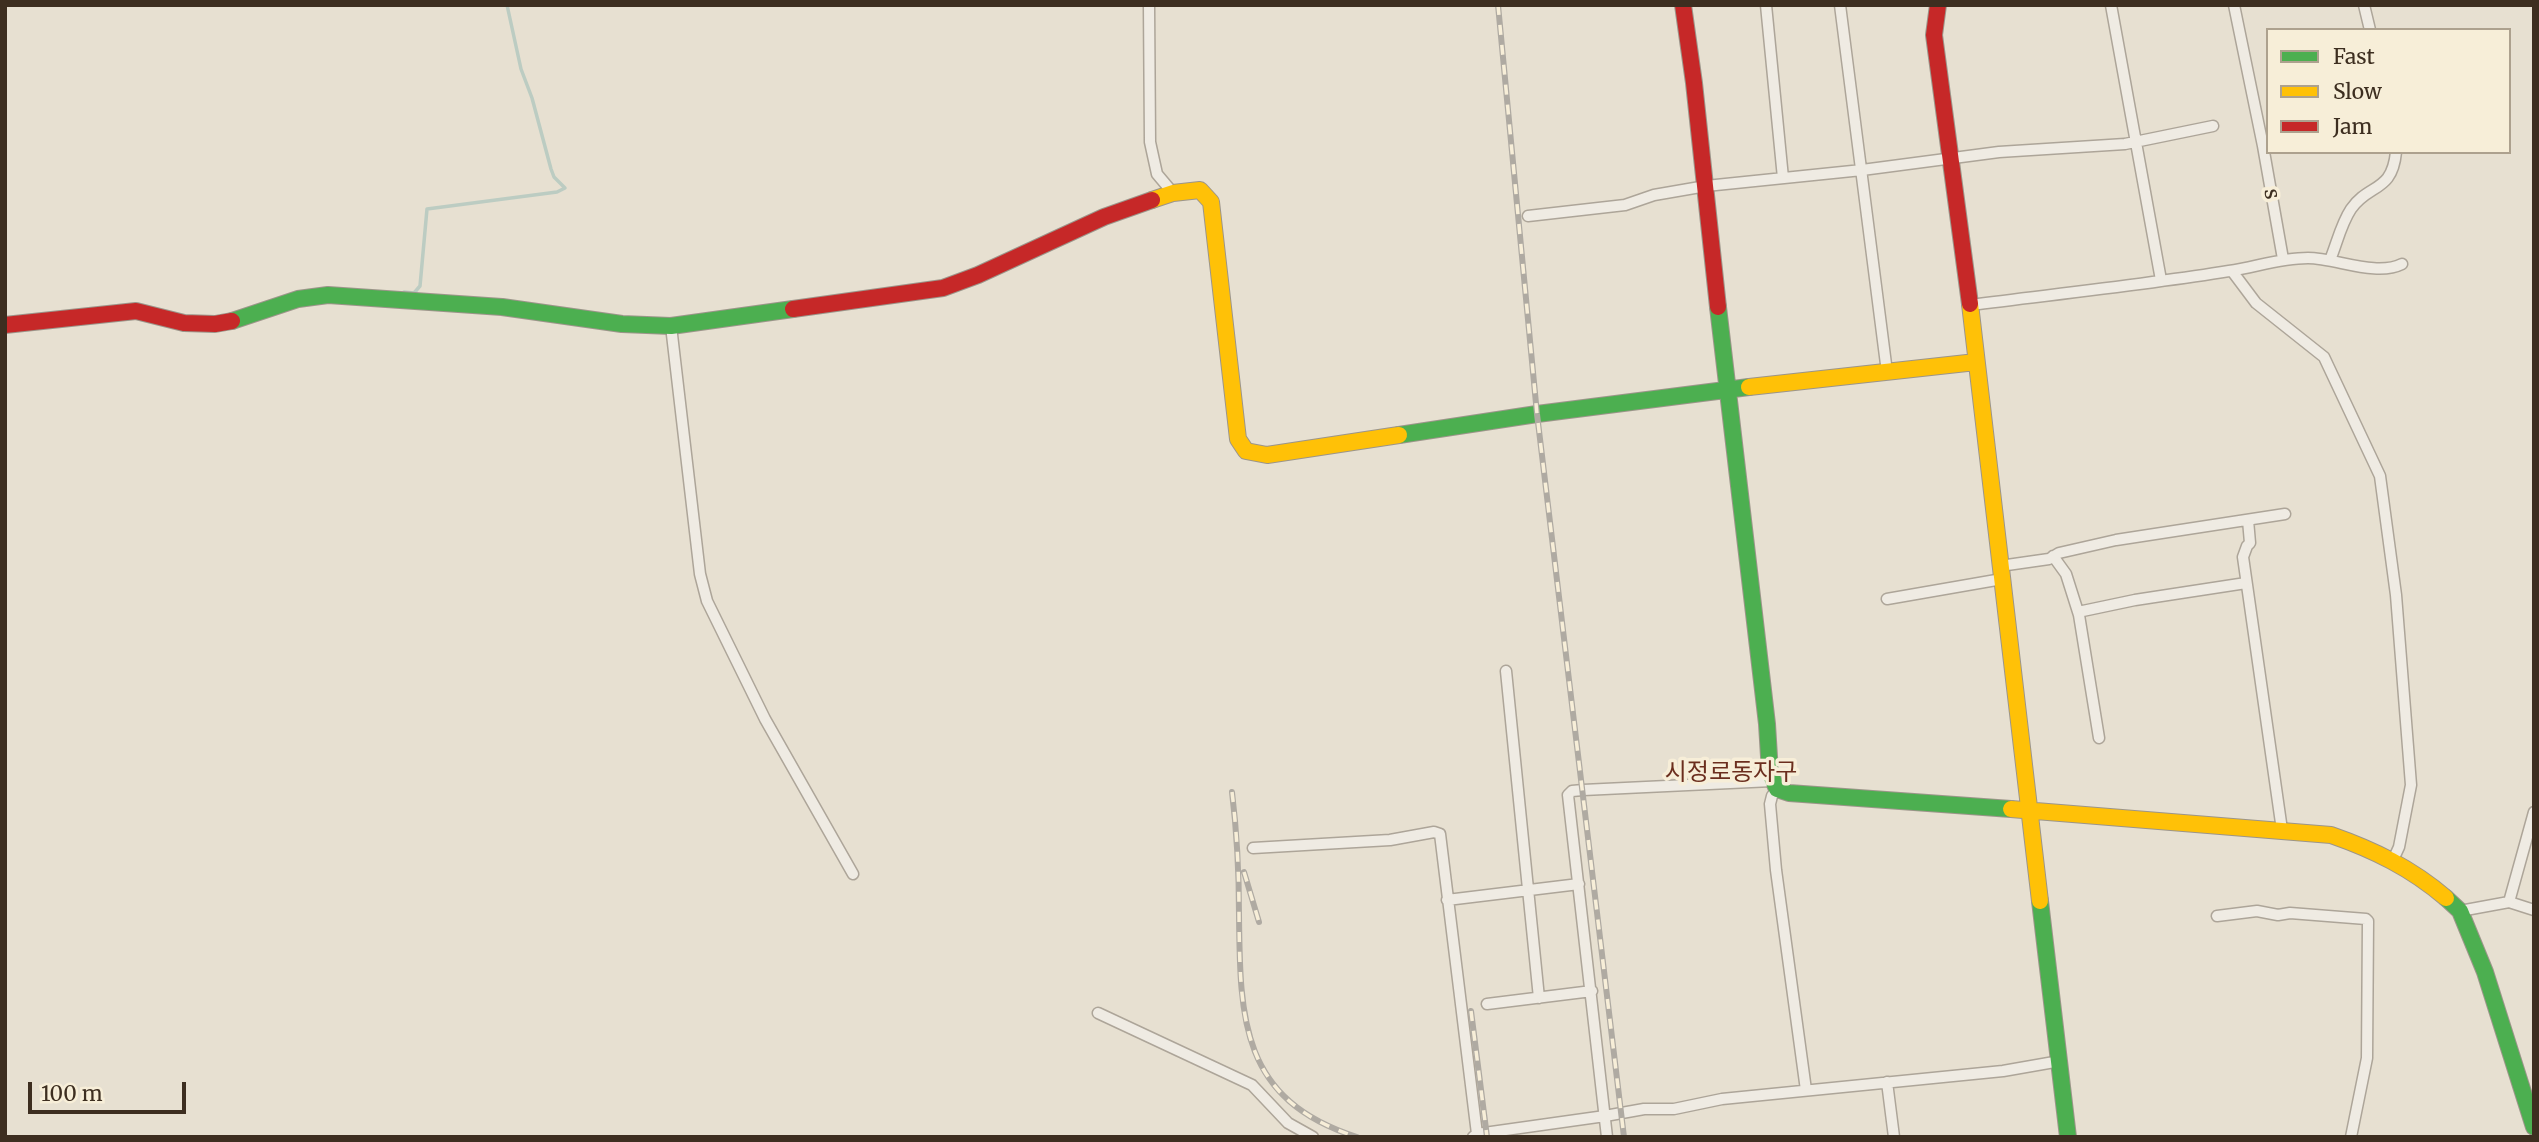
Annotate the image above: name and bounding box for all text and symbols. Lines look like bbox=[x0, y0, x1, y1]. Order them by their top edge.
legend bbox=[2266, 28, 2511, 154]
text: Fast bbox=[2333, 43, 2375, 70]
text: Slow bbox=[2333, 78, 2382, 105]
text: Jam bbox=[2333, 113, 2372, 140]
street label: s bbox=[2258, 187, 2284, 201]
district label: 시정로동자구 bbox=[1665, 759, 1797, 787]
scale bar bbox=[32, 1068, 189, 1112]
text: 100 m bbox=[41, 1080, 103, 1107]

